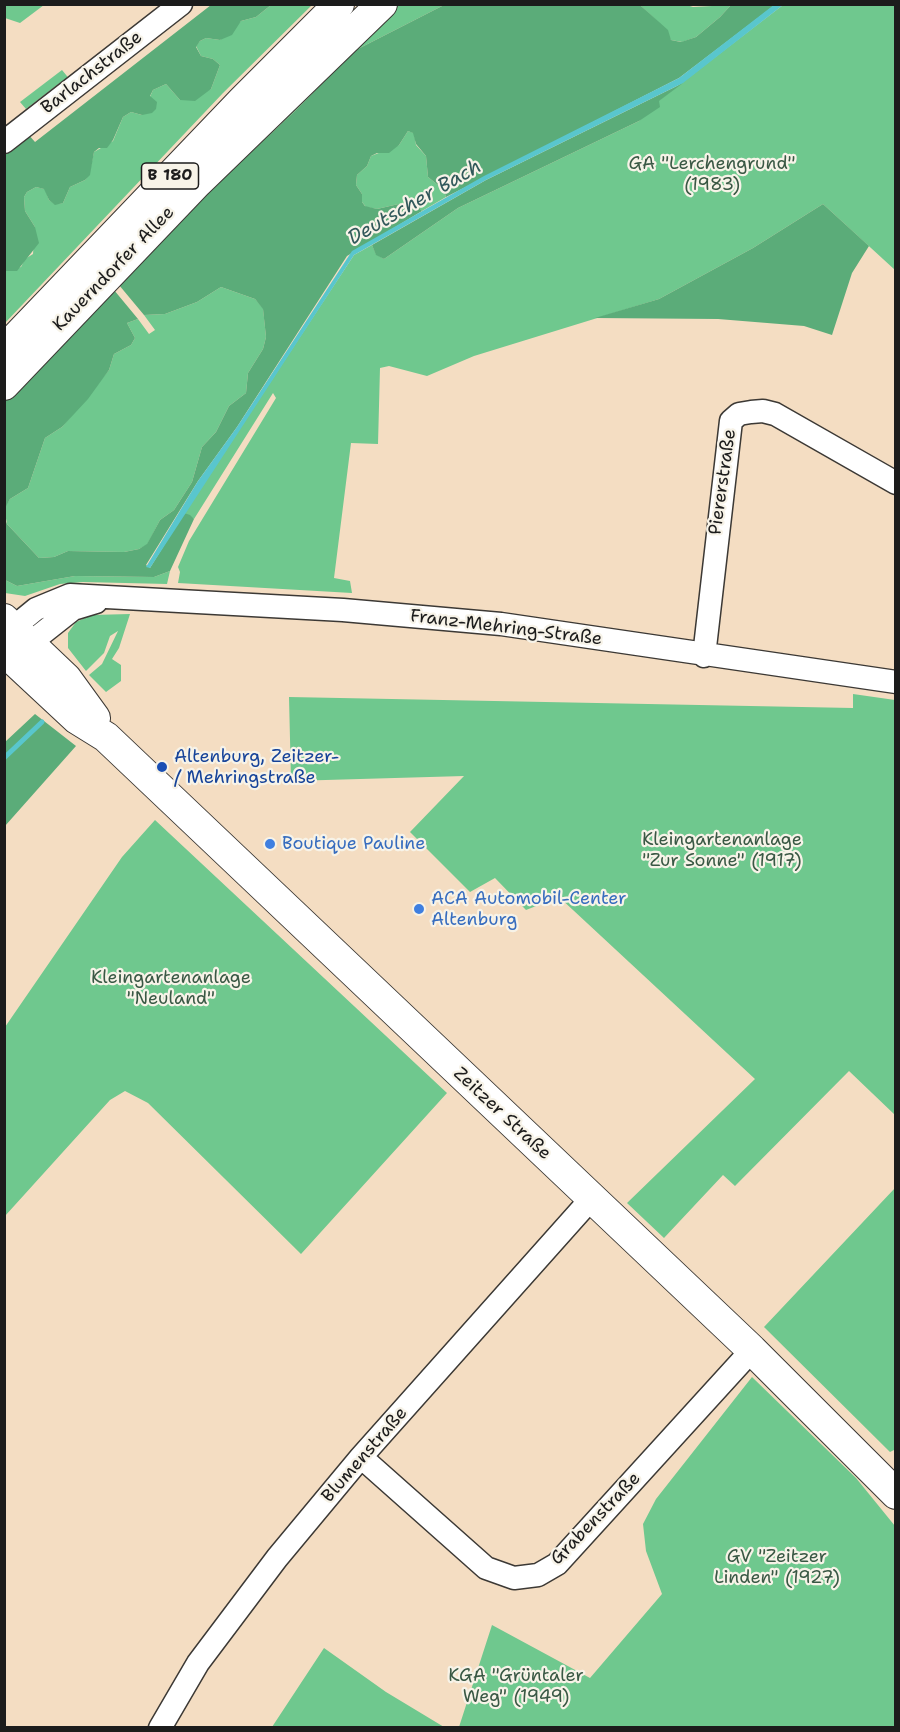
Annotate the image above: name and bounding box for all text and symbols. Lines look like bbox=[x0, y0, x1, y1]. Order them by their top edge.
street label: Barlachstraße bbox=[37, 27, 147, 119]
park label: GA "Lerchengrund" (1983) bbox=[629, 153, 795, 195]
water label: Deutscher Bach bbox=[344, 155, 486, 251]
road number: B 180 bbox=[142, 163, 198, 189]
street label: Kauerndorfer Allee bbox=[49, 202, 179, 336]
street label: Piererstraße bbox=[705, 428, 741, 536]
street label: Franz-Mehring-Straße bbox=[409, 605, 603, 651]
place label: Altenburg, Zeitzer- / Mehringstraße bbox=[174, 746, 339, 789]
marker: Altenburg, Zeitzer- / Mehringstraße bbox=[155, 760, 169, 774]
park label: Kleingartenanlage "Zur Sonne" (1917) bbox=[642, 829, 802, 872]
place label: Boutique Pauline bbox=[282, 833, 425, 855]
marker: Boutique Pauline bbox=[263, 837, 277, 851]
place label: ACA Automobil-Center Altenburg bbox=[431, 888, 627, 930]
marker: ACA Automobil-Center Altenburg bbox=[412, 902, 426, 916]
park label: Kleingartenanlage "Neuland" bbox=[91, 967, 251, 1010]
street label: Zeitzer Straße bbox=[449, 1063, 555, 1165]
street label: Blumenstraße bbox=[318, 1403, 412, 1507]
street label: Grabenstraße bbox=[546, 1468, 646, 1570]
park label: GV "Zeitzer Linden" (1927) bbox=[714, 1546, 840, 1588]
park label: KGA "Grüntaler Weg" (1949) bbox=[448, 1665, 584, 1708]

